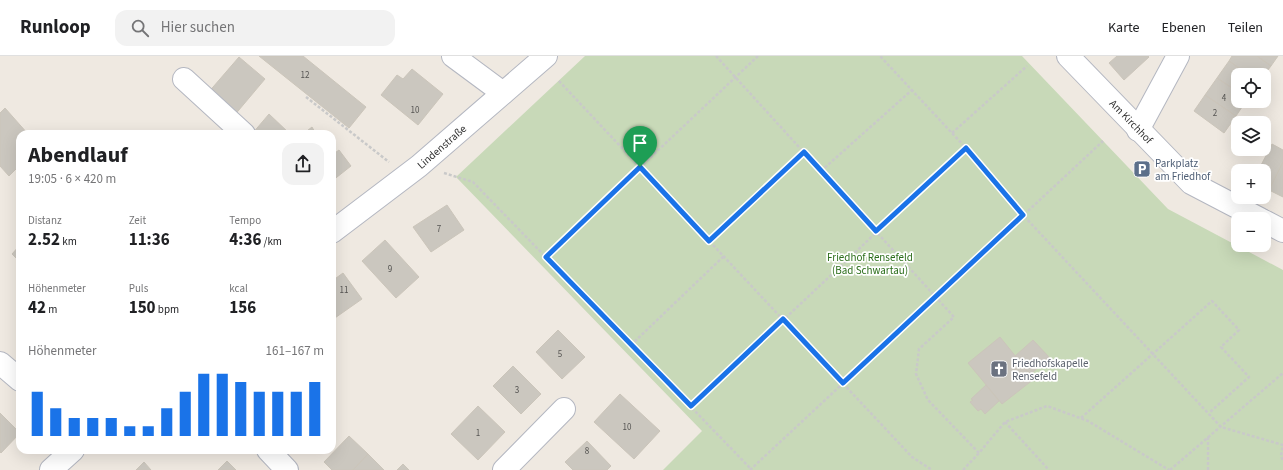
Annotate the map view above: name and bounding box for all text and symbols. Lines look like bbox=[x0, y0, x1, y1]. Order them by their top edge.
search box bbox=[115, 10, 395, 46]
text: Runloop bbox=[20, 14, 91, 41]
icon: search bbox=[129, 17, 151, 39]
text: Hier suchen bbox=[161, 17, 235, 38]
text: Karte bbox=[1108, 18, 1140, 38]
text: Ebenen bbox=[1162, 18, 1206, 38]
text: Teilen bbox=[1228, 18, 1263, 38]
map controls bbox=[1231, 68, 1271, 252]
button: locate bbox=[1231, 68, 1271, 108]
house number: 12 bbox=[301, 69, 310, 82]
house number: 4 bbox=[1222, 92, 1227, 105]
street label: Am Kirchhof bbox=[1106, 96, 1156, 148]
house number: 10 bbox=[411, 104, 420, 117]
house number: 2 bbox=[1213, 107, 1218, 120]
button: layers bbox=[1231, 116, 1271, 156]
street label: Lindenstraße bbox=[414, 121, 470, 172]
pin bbox=[623, 126, 657, 167]
icon: arrive bbox=[629, 132, 651, 154]
text: Abendlauf bbox=[28, 139, 128, 171]
button: share bbox=[282, 143, 324, 185]
place label: Parkplatz am Friedhof bbox=[1155, 156, 1211, 184]
parking icon: Parkplatz am Friedhof bbox=[1132, 159, 1152, 179]
button: + bbox=[1231, 164, 1271, 204]
text: 19:05 · 6 × 420 m bbox=[28, 170, 116, 188]
button: − bbox=[1231, 212, 1271, 252]
text: Distanz bbox=[28, 213, 62, 228]
text: Zeit bbox=[129, 213, 146, 228]
text: Tempo bbox=[229, 213, 261, 228]
house number: 7 bbox=[437, 223, 442, 236]
text: 2.52 bbox=[28, 228, 60, 252]
text: 11:36 bbox=[129, 228, 170, 252]
text: 4:36 bbox=[229, 228, 261, 252]
text: km bbox=[60, 234, 77, 249]
text: /km bbox=[261, 234, 282, 249]
park label: Friedhof Rensefeld (Bad Schwartau) bbox=[827, 250, 913, 278]
house number: 9 bbox=[388, 263, 393, 276]
text: Höhenmeter bbox=[28, 281, 86, 296]
text: Puls bbox=[129, 281, 148, 296]
text: kcal bbox=[229, 281, 248, 296]
house number: 11 bbox=[340, 284, 348, 297]
text: 42 bbox=[28, 296, 46, 320]
text: 150 bbox=[129, 296, 156, 320]
text: 156 bbox=[229, 296, 256, 320]
text: m bbox=[46, 302, 57, 317]
text: bpm bbox=[156, 302, 179, 317]
text: Höhenmeter bbox=[28, 342, 96, 360]
text: 161–167 m bbox=[266, 342, 324, 360]
house number: 5 bbox=[558, 348, 563, 361]
place label: Friedhofskapelle Rensefeld bbox=[1012, 356, 1089, 384]
church icon: Friedhofskapelle Rensefeld bbox=[989, 359, 1009, 379]
house number: 3 bbox=[515, 384, 520, 397]
house number: 10 bbox=[623, 421, 632, 434]
house number: 1 bbox=[476, 427, 480, 440]
house number: 8 bbox=[585, 445, 590, 458]

